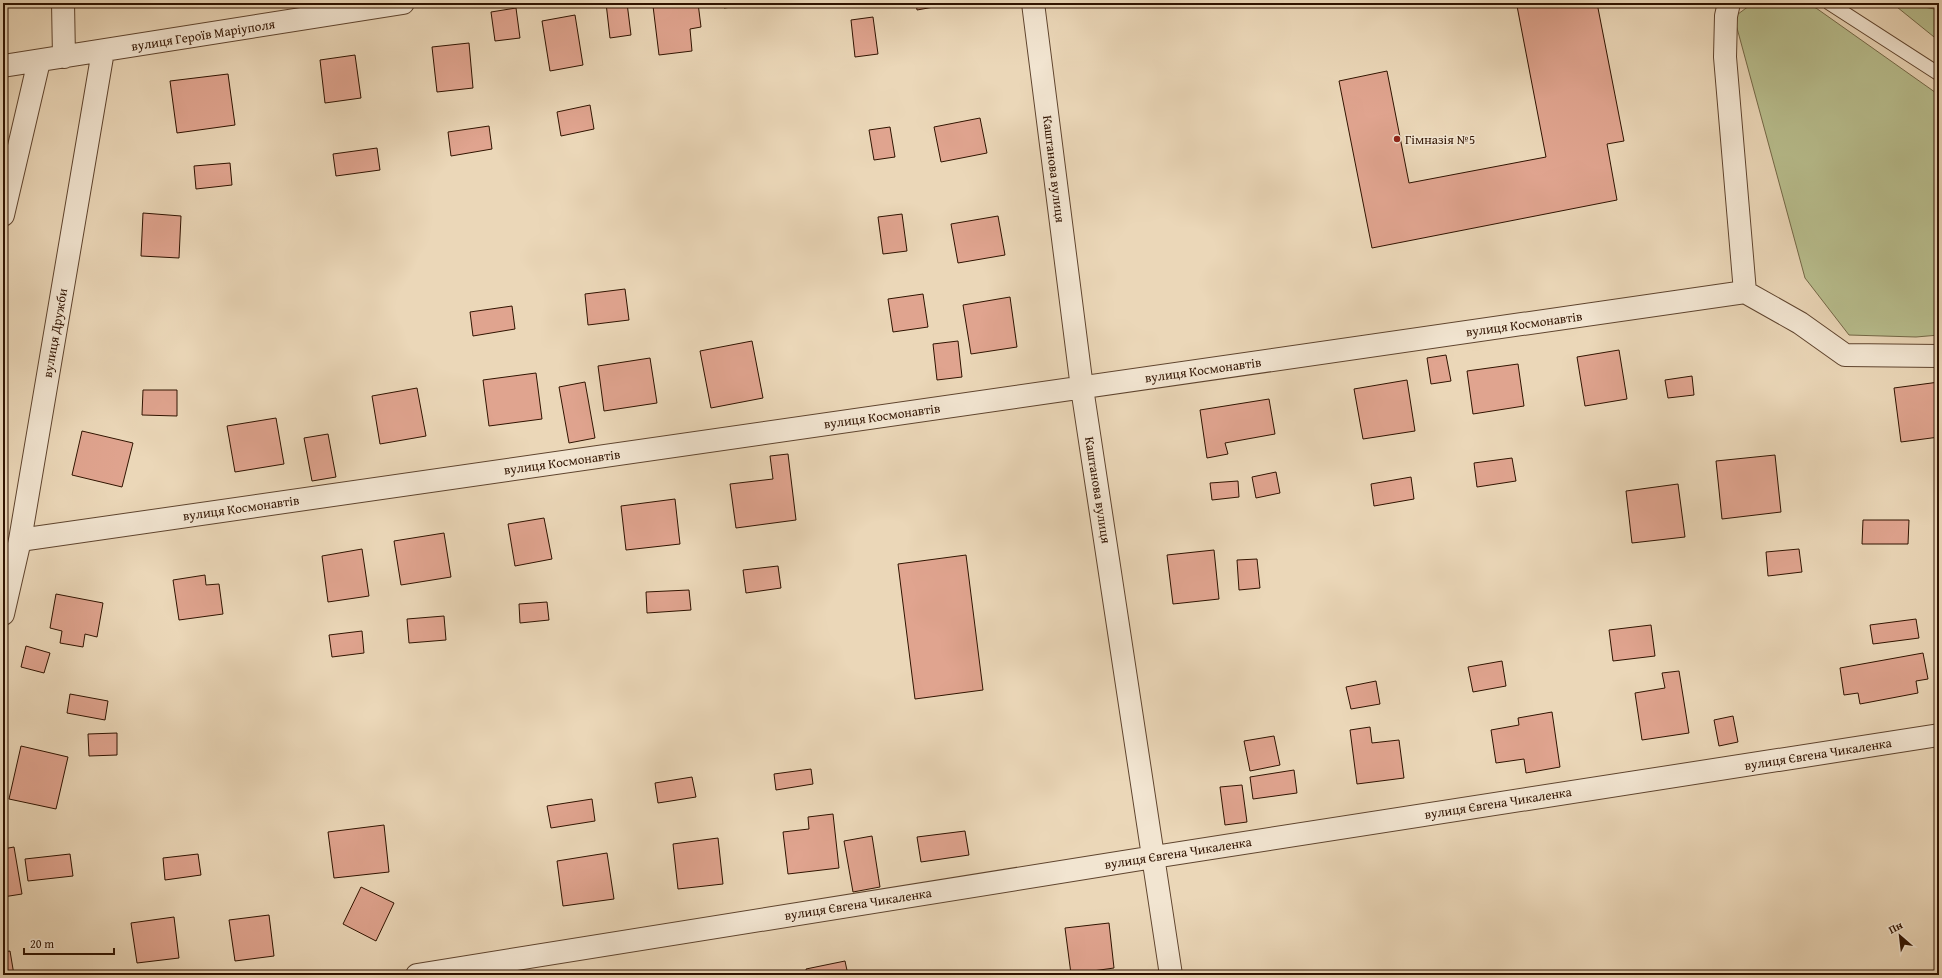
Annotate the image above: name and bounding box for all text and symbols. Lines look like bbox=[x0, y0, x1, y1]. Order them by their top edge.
street label: вулиця Героїв Маріуполя bbox=[130, 14, 277, 56]
street label: Каштанова вулиця bbox=[1038, 114, 1070, 224]
place label: Гімназія №5 bbox=[1405, 130, 1475, 149]
marker: Гімназія №5 bbox=[1392, 134, 1402, 144]
street label: вулиця Дружби bbox=[38, 287, 72, 379]
street label: вулиця Космонавтів bbox=[1465, 306, 1583, 342]
street label: вулиця Космонавтів bbox=[1144, 352, 1262, 388]
street label: вулиця Космонавтів bbox=[823, 398, 941, 434]
street label: Каштанова вулиця bbox=[1080, 435, 1116, 545]
street label: вулиця Космонавтів bbox=[503, 444, 621, 480]
street label: вулиця Космонавтів bbox=[182, 490, 300, 526]
street label: вулиця Євгена Чикаленка bbox=[1743, 733, 1894, 775]
street label: вулиця Євгена Чикаленка bbox=[1423, 782, 1574, 824]
street label: вулиця Євгена Чикаленка bbox=[1103, 832, 1254, 874]
street label: вулиця Євгена Чикаленка bbox=[783, 883, 934, 925]
north arrow bbox=[1880, 916, 1920, 956]
text: Пн bbox=[1885, 917, 1906, 938]
scale bar bbox=[24, 930, 114, 956]
text: 20 m bbox=[30, 935, 54, 952]

